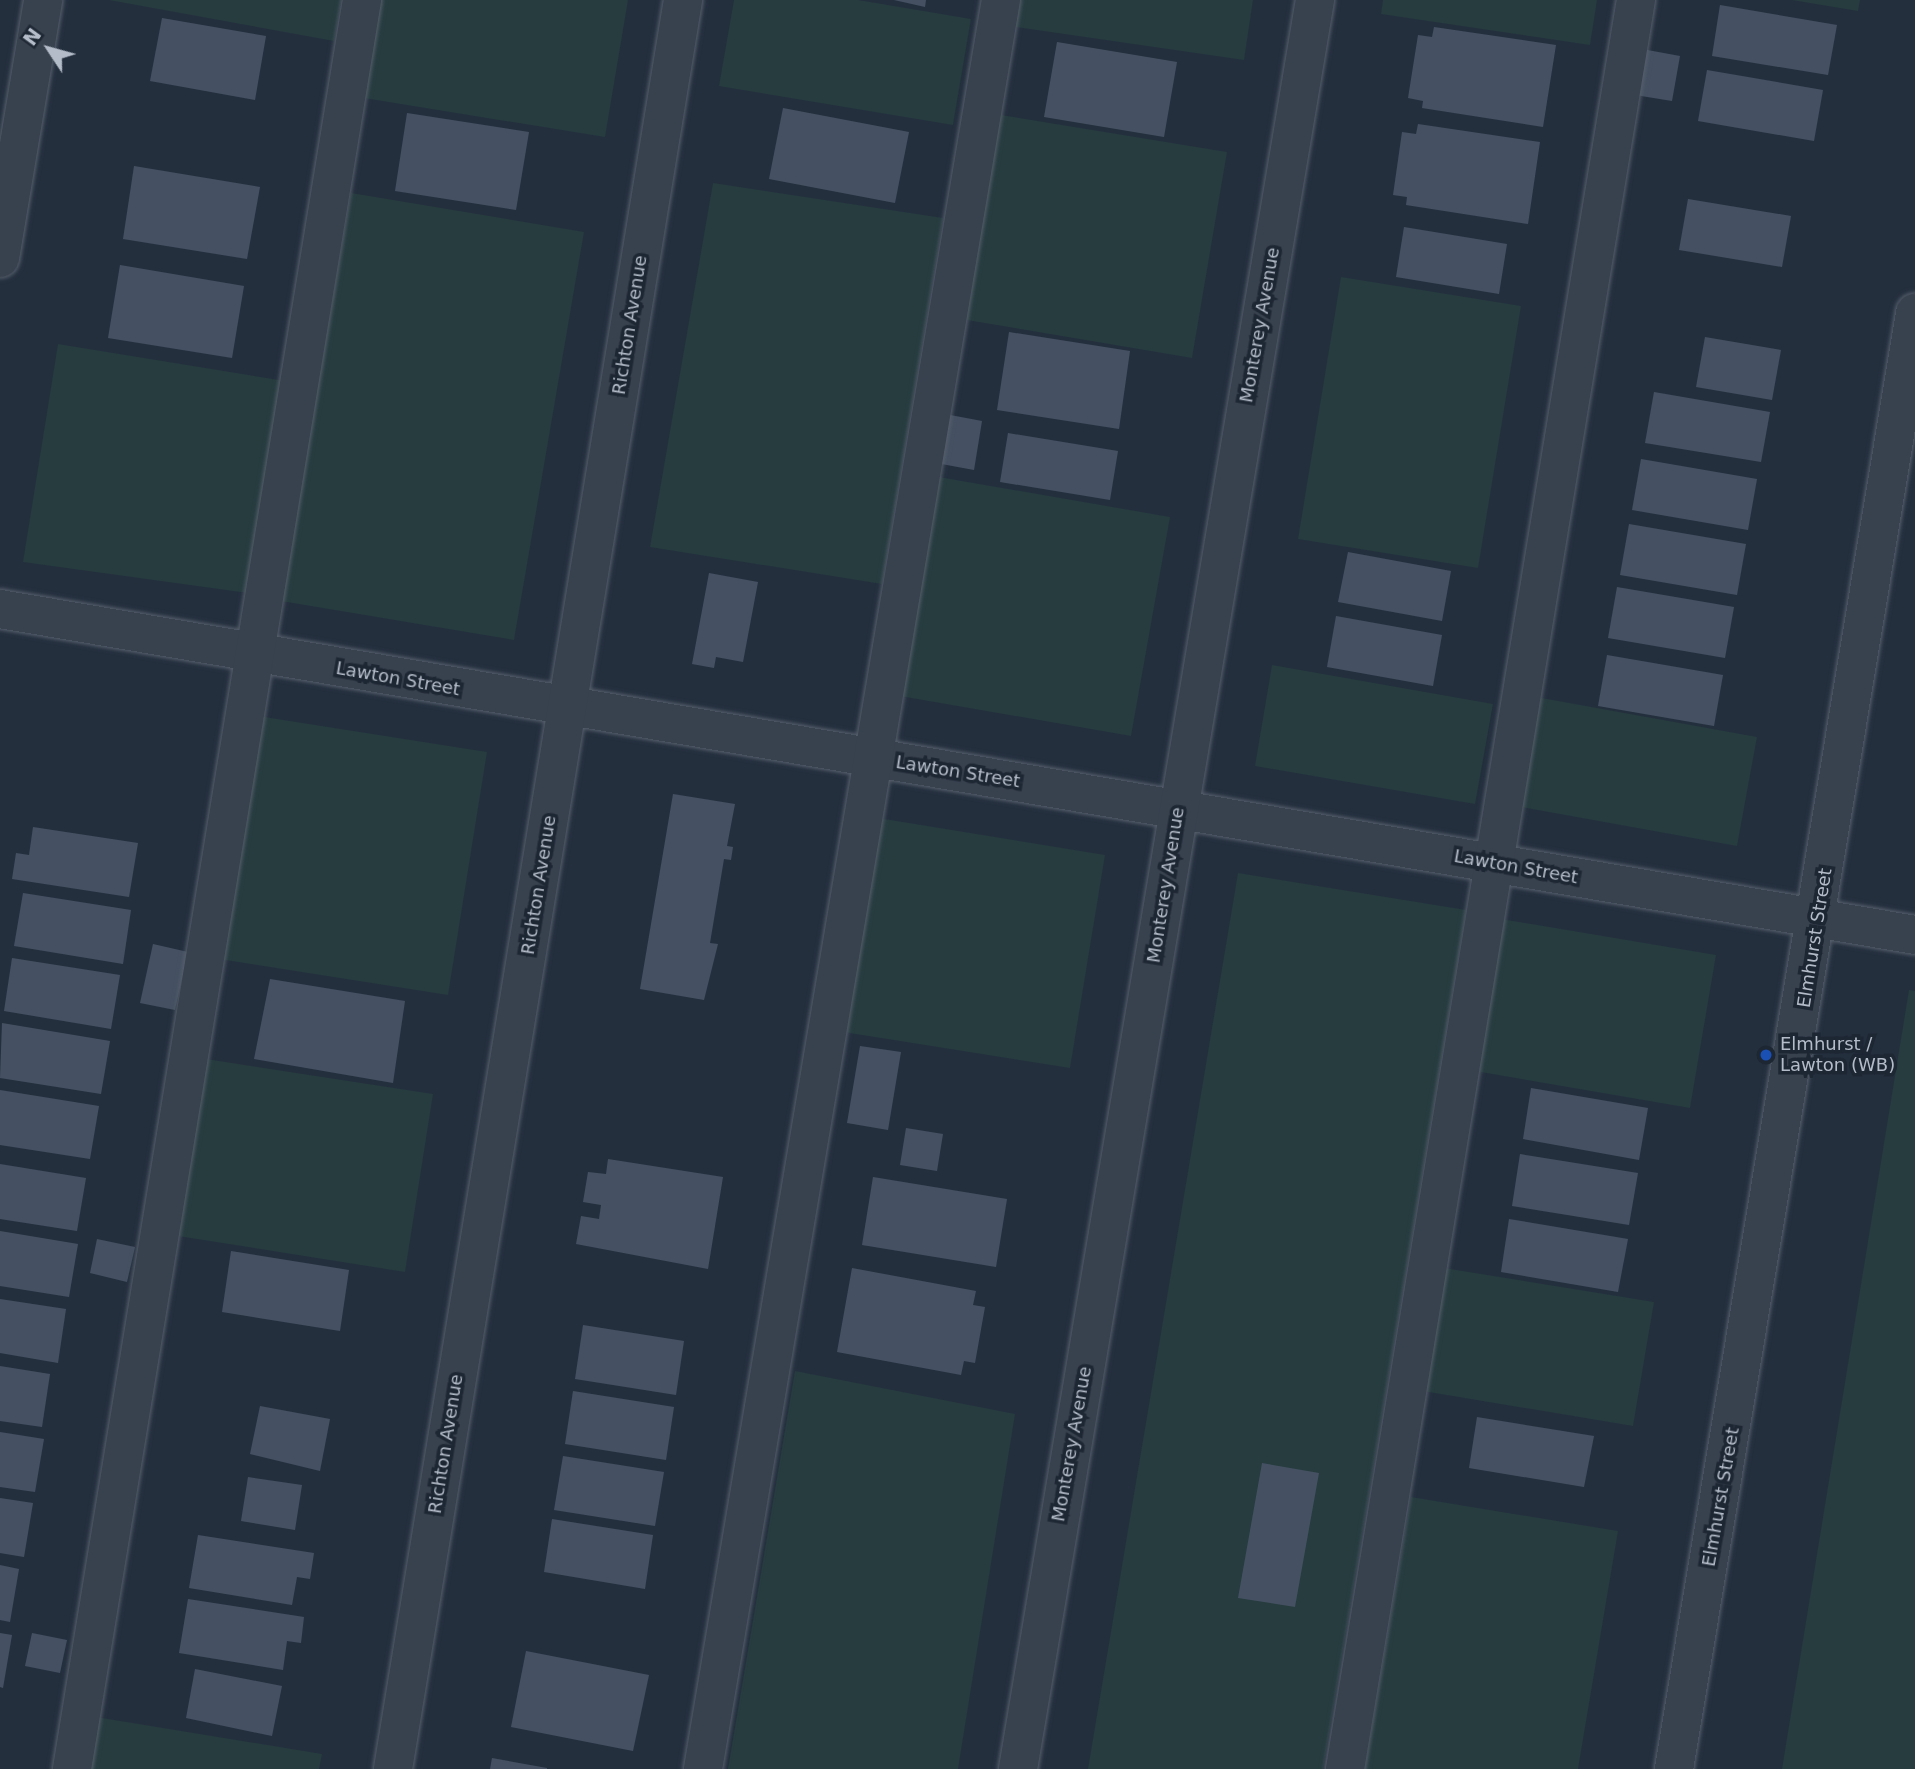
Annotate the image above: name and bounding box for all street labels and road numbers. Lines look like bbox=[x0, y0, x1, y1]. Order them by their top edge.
street label: Monterey Avenue bbox=[1236, 246, 1284, 404]
street label: Richton Avenue bbox=[608, 254, 652, 396]
street label: Lawton Street bbox=[334, 657, 462, 701]
street label: Lawton Street bbox=[894, 752, 1022, 792]
street label: Monterey Avenue bbox=[1143, 806, 1189, 964]
street label: Richton Avenue bbox=[517, 814, 561, 956]
street label: Lawton Street bbox=[1452, 845, 1580, 889]
street label: Elmhurst Street bbox=[1793, 867, 1837, 1009]
street label: Monterey Avenue bbox=[1048, 1365, 1096, 1523]
street label: Richton Avenue bbox=[424, 1373, 468, 1515]
street label: Elmhurst Street bbox=[1698, 1426, 1744, 1568]

